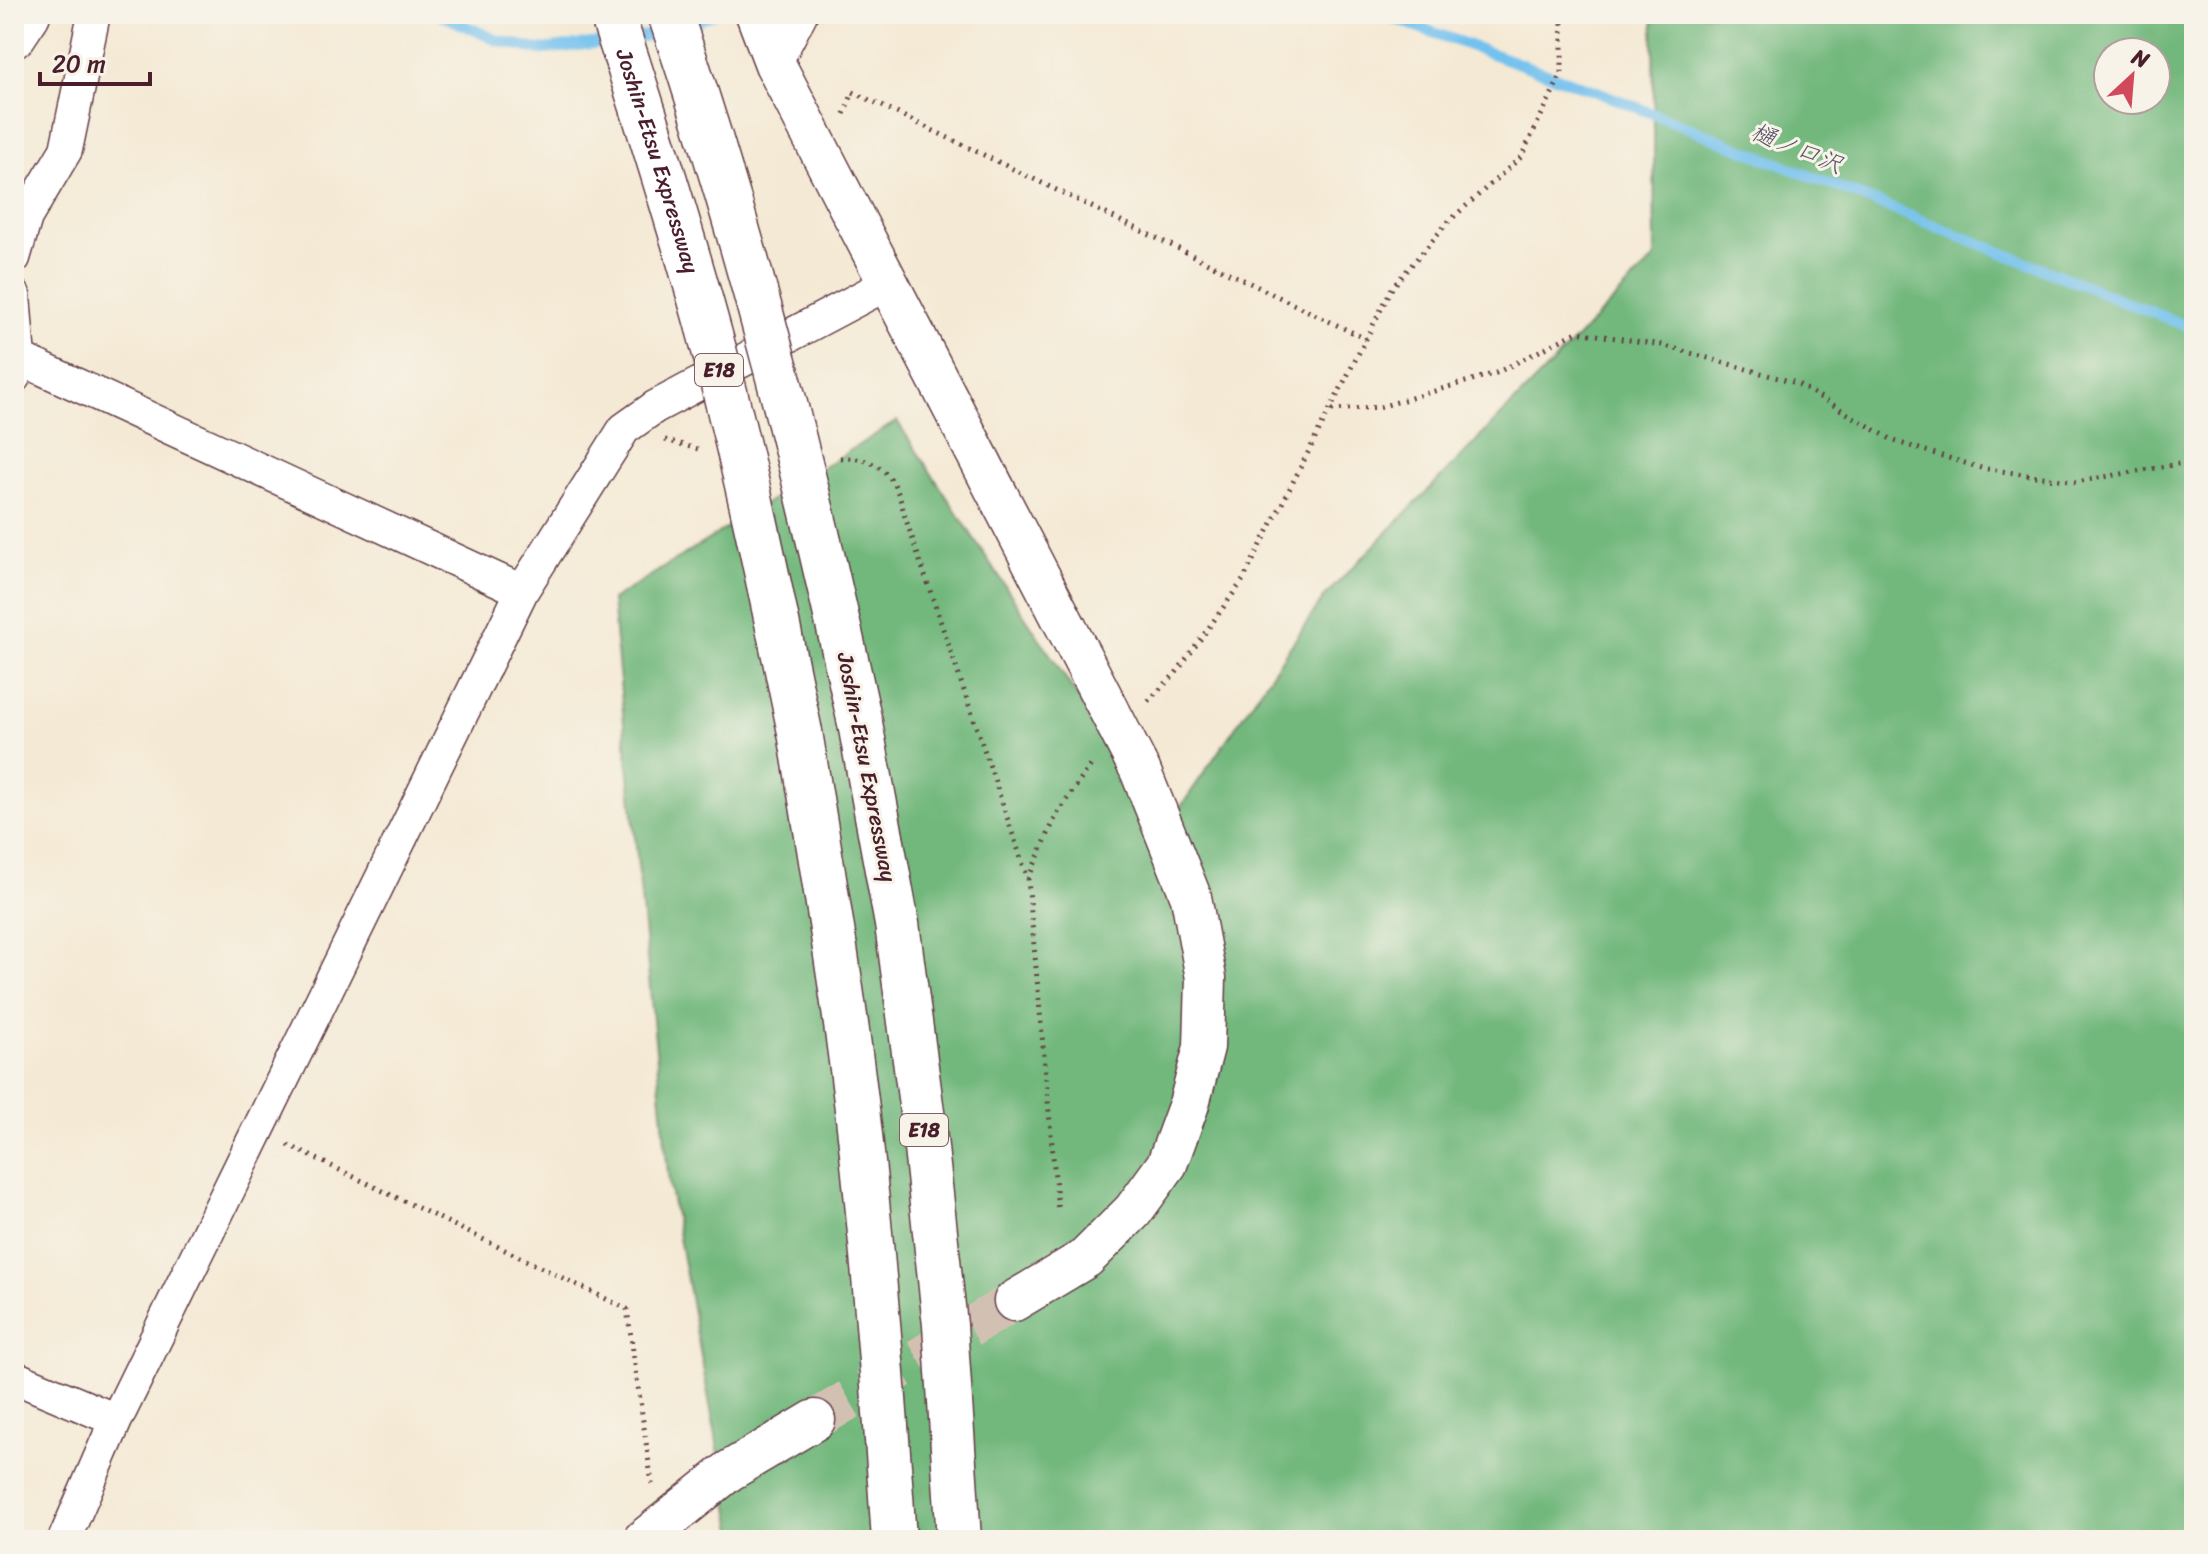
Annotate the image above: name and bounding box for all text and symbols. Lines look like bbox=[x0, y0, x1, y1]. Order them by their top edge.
scale bar bbox=[40, 36, 150, 86]
north arrow bbox=[2092, 36, 2172, 116]
text: N bbox=[2124, 37, 2157, 80]
text: 20 m bbox=[52, 43, 106, 85]
street label: Joshin-Etsu Expressway bbox=[605, 43, 711, 278]
water label: 樋ノ口沢 bbox=[1745, 111, 1850, 186]
road number: E18 bbox=[695, 354, 743, 386]
street label: Joshin-Etsu Expressway bbox=[825, 648, 908, 886]
road number: E18 bbox=[900, 1114, 948, 1146]

